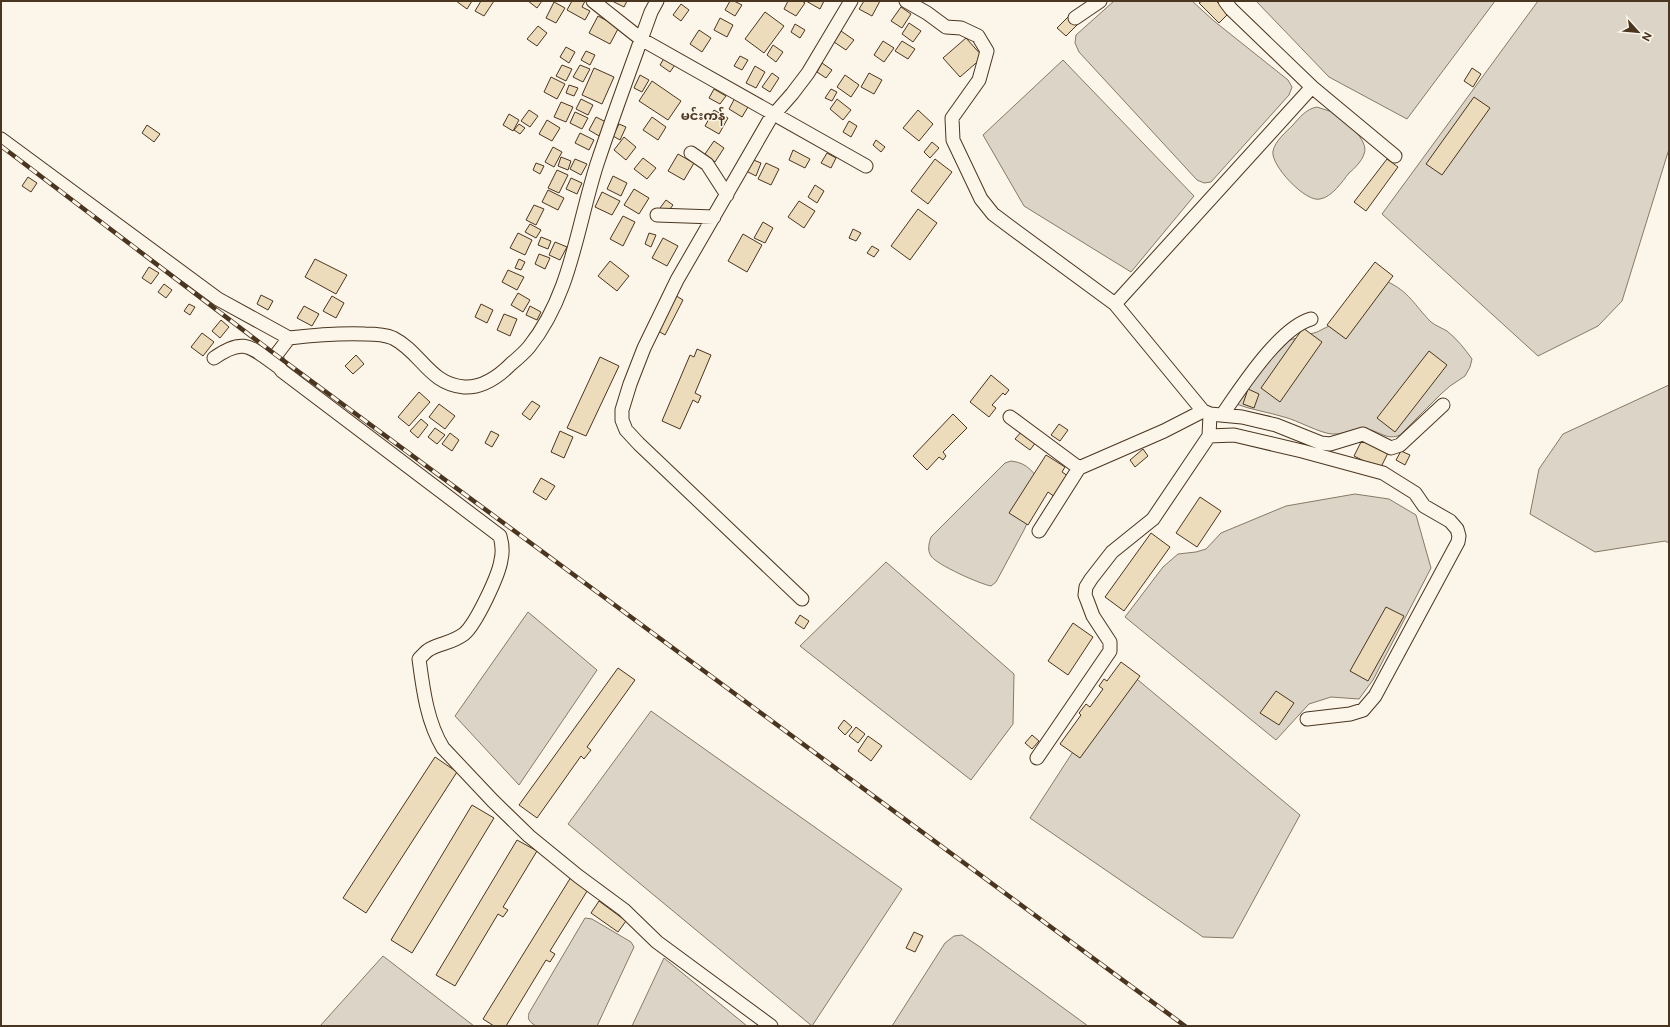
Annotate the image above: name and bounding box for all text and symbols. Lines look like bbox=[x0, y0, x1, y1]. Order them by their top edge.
north arrow bbox=[1618, 12, 1658, 52]
text: N bbox=[1640, 30, 1654, 43]
district label: မင်းကန် bbox=[681, 106, 725, 126]

